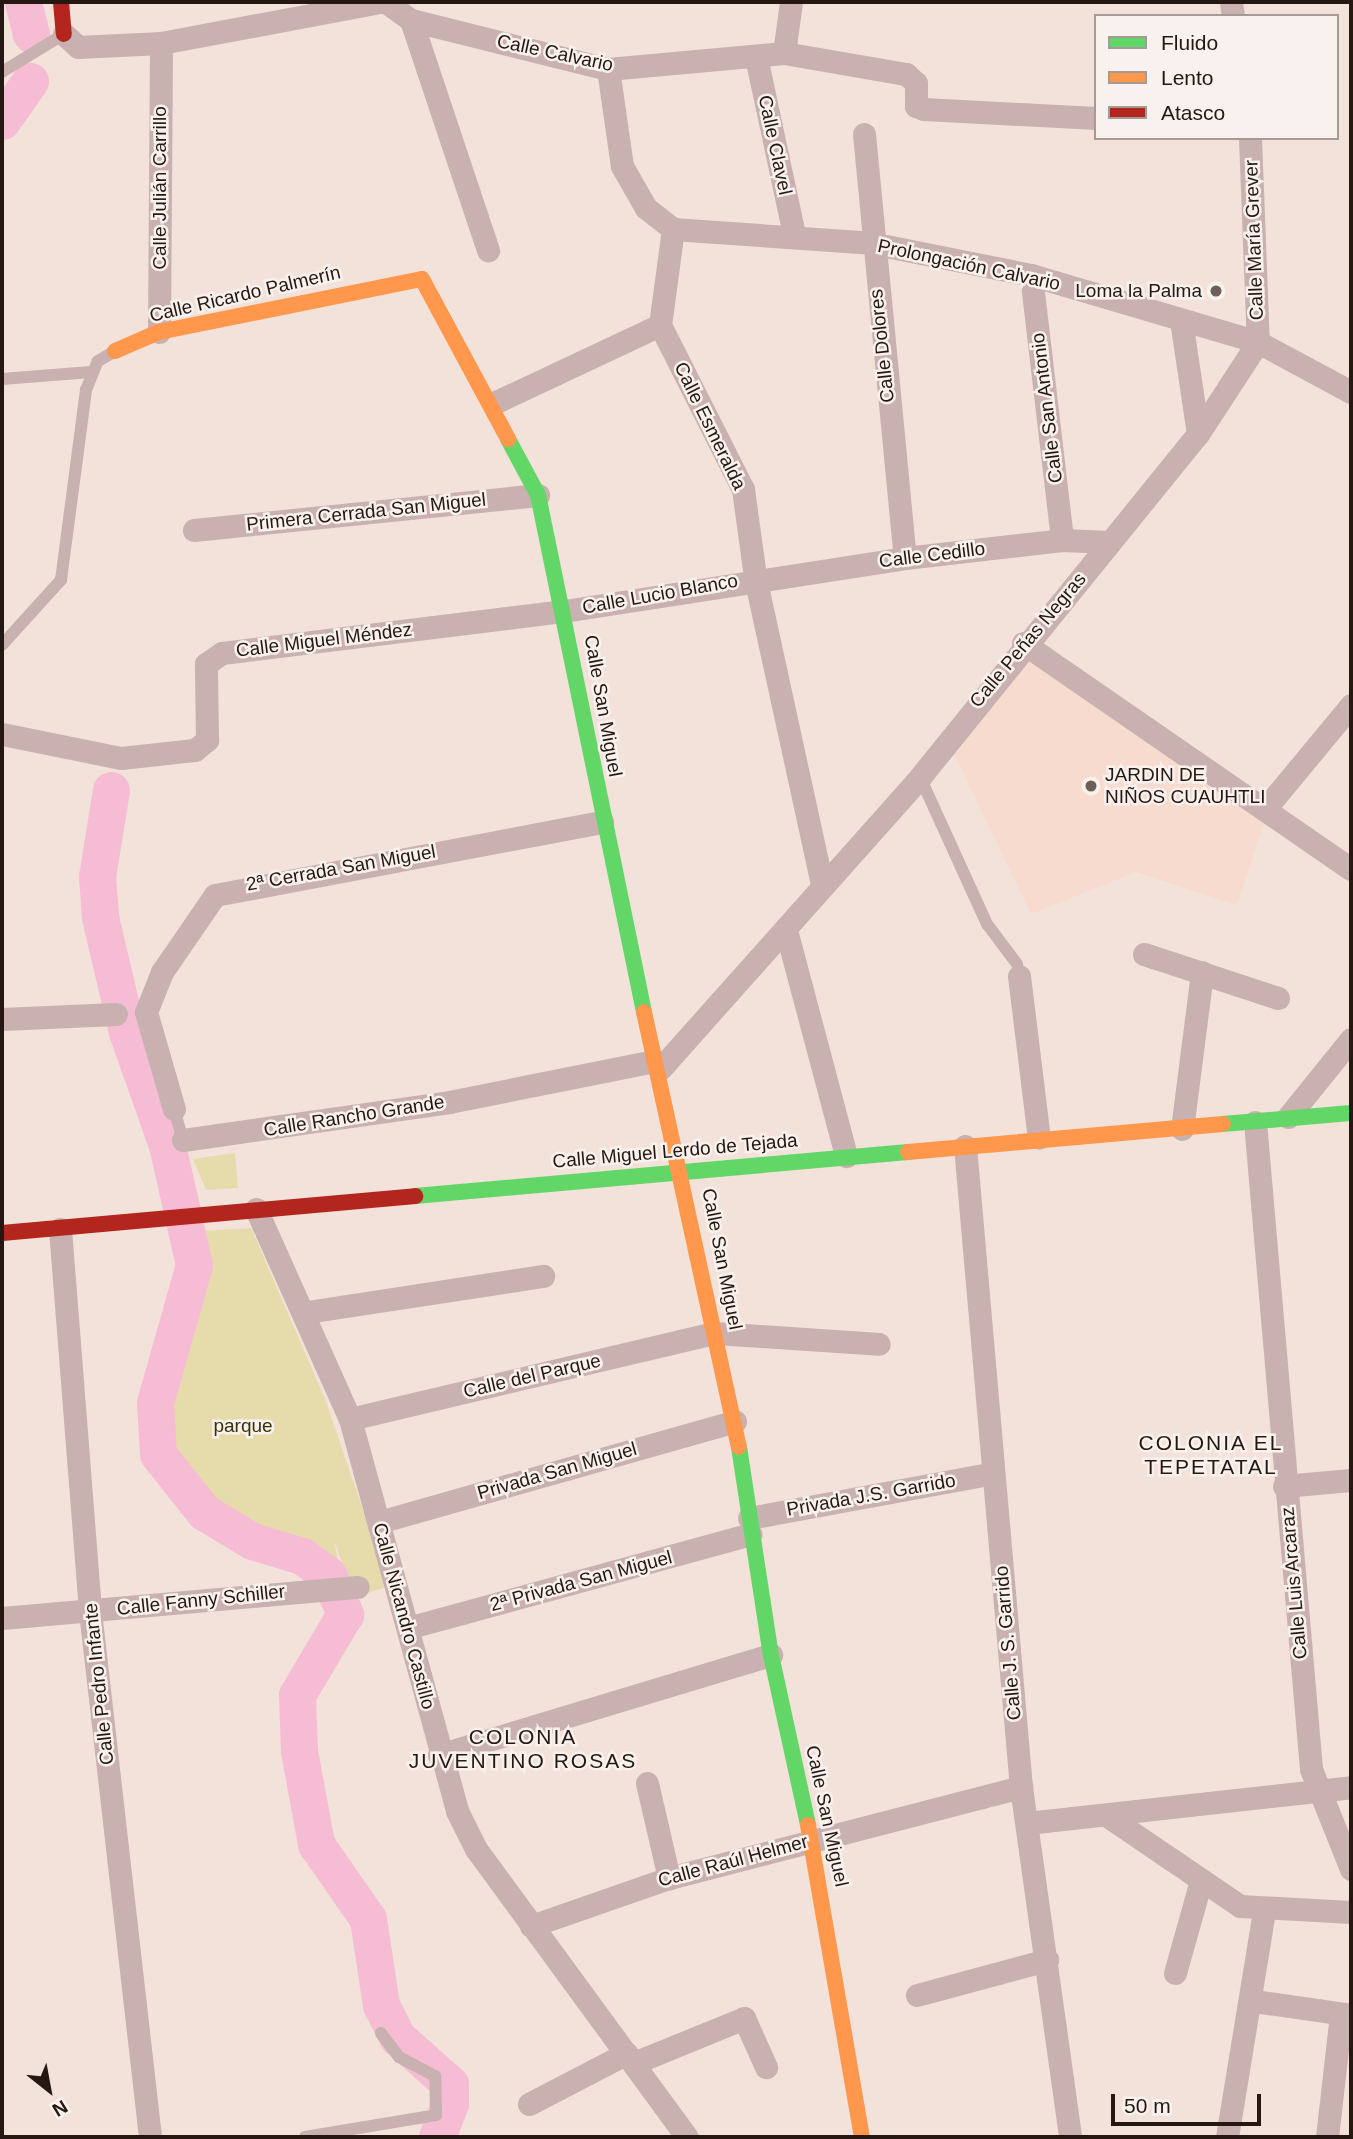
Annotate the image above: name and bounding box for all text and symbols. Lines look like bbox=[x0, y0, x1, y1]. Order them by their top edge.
legend bbox=[1094, 14, 1339, 140]
street label: Calle Calvario bbox=[495, 30, 615, 76]
text: Fluido bbox=[1161, 31, 1218, 54]
text: Lento bbox=[1161, 66, 1214, 89]
street label: Calle Clavel bbox=[753, 93, 797, 197]
text: Atasco bbox=[1161, 101, 1225, 124]
street label: Calle Julián Carrillo bbox=[149, 106, 171, 270]
street label: Calle María Grever bbox=[1240, 159, 1268, 321]
street label: Prolongación Calvario bbox=[876, 235, 1062, 295]
street label: Calle Ricardo Palmerín bbox=[147, 261, 343, 327]
place label: Loma la Palma bbox=[1075, 280, 1202, 302]
marker: Loma la Palma bbox=[1208, 283, 1224, 299]
street label: Calle Dolores bbox=[865, 288, 899, 404]
street label: Calle San Antonio bbox=[1026, 331, 1068, 485]
street label: Calle Esmeralda bbox=[669, 358, 751, 494]
street label: Primera Cerrada San Miguel bbox=[245, 488, 487, 536]
street label: Calle Cedillo bbox=[878, 537, 986, 573]
street label: Calle Peñas Negras bbox=[965, 568, 1091, 712]
street label: Calle Lucio Blanco bbox=[581, 569, 739, 619]
street label: Calle Miguel Méndez bbox=[235, 618, 413, 662]
street label: Calle San Miguel bbox=[579, 633, 627, 779]
place label: JARDIN DE NIÑOS CUAUHTLI bbox=[1105, 764, 1265, 808]
marker: JARDIN DE NIÑOS CUAUHTLI bbox=[1083, 778, 1099, 794]
street label: 2ª Cerrada San Miguel bbox=[245, 840, 437, 896]
street label: Calle Rancho Grande bbox=[262, 1090, 446, 1142]
street label: Calle Miguel Lerdo de Tejada bbox=[551, 1129, 799, 1173]
street label: Calle San Miguel bbox=[697, 1186, 747, 1332]
street label: Calle del Parque bbox=[461, 1349, 603, 1403]
park label: parque bbox=[213, 1415, 273, 1437]
district label: COLONIA EL TEPETATAL bbox=[1139, 1430, 1283, 1480]
street label: Privada San Miguel bbox=[475, 1437, 639, 1505]
street label: Privada J.S. Garrido bbox=[785, 1469, 957, 1521]
street label: Calle Luis Arcaraz bbox=[1276, 1505, 1312, 1661]
street label: Calle Nicandro Castillo bbox=[368, 1520, 440, 1712]
street label: 2ª Privada San Miguel bbox=[487, 1546, 675, 1616]
street label: Calle J. S. Garrido bbox=[990, 1565, 1026, 1721]
street label: Calle Fanny Schiller bbox=[116, 1580, 286, 1620]
street label: Calle Pedro Infante bbox=[79, 1602, 119, 1766]
district label: COLONIA JUVENTINO ROSAS bbox=[411, 1724, 635, 1774]
street label: Calle San Miguel bbox=[801, 1743, 853, 1889]
street label: Calle Raúl Helmer bbox=[656, 1830, 810, 1892]
north arrow bbox=[14, 2055, 84, 2125]
scale bar bbox=[1115, 2080, 1266, 2124]
text: 50 m bbox=[1124, 2094, 1171, 2117]
text: N bbox=[49, 2096, 71, 2121]

